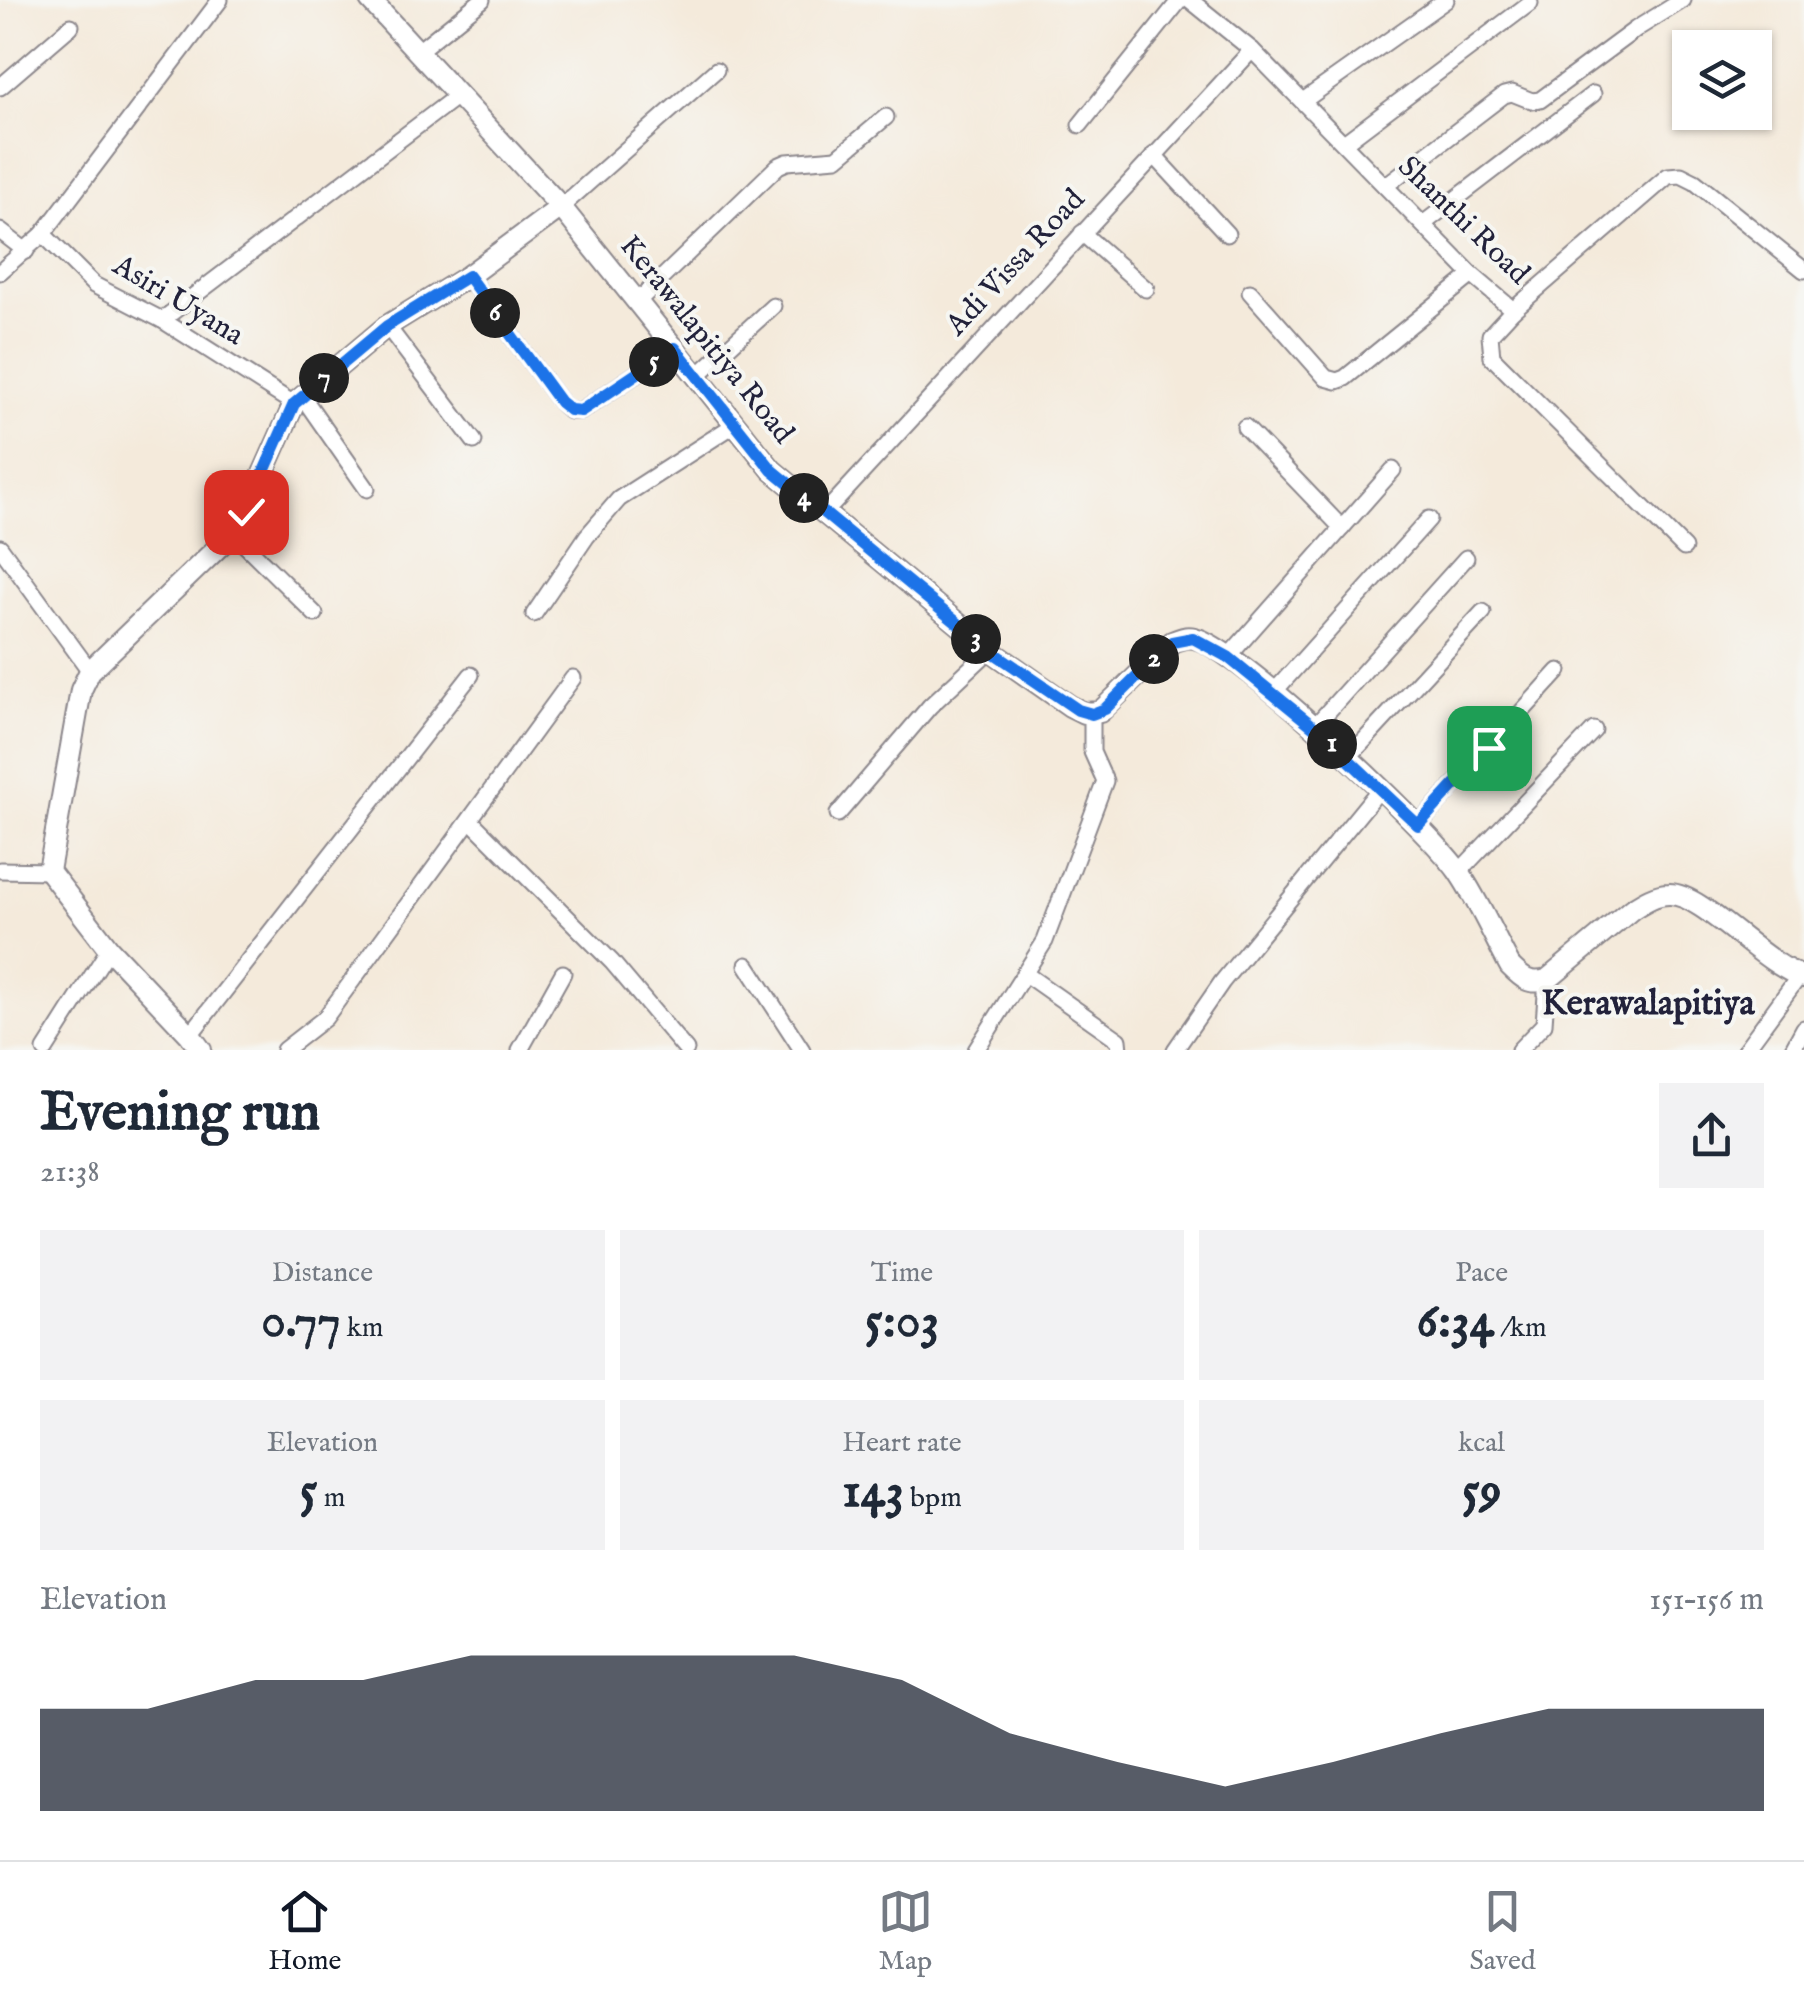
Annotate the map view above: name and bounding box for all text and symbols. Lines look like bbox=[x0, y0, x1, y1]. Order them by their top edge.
map controls bbox=[1672, 30, 1772, 130]
button: layers bbox=[1672, 30, 1772, 130]
street label: Shanthi Road bbox=[1389, 149, 1538, 294]
street label: Adi Vissa Road bbox=[938, 181, 1094, 345]
street label: Kerawalapitiya Road bbox=[610, 228, 802, 453]
street label: Asiri Uyana bbox=[105, 247, 250, 355]
pin: 6 bbox=[470, 288, 520, 338]
text: 6 bbox=[489, 295, 501, 330]
pin: 5 bbox=[629, 337, 679, 387]
text: 5 bbox=[649, 344, 659, 379]
pin: 7 bbox=[299, 353, 349, 403]
text: 7 bbox=[317, 360, 331, 395]
pin bbox=[204, 470, 289, 555]
pin: 4 bbox=[779, 473, 829, 523]
text: 4 bbox=[797, 480, 811, 515]
icon: check bbox=[219, 485, 274, 540]
pin: 3 bbox=[951, 614, 1001, 664]
text: 3 bbox=[971, 621, 981, 656]
pin: 2 bbox=[1129, 634, 1179, 684]
text: 2 bbox=[1147, 641, 1161, 676]
pin bbox=[1447, 706, 1532, 791]
pin: 1 bbox=[1307, 719, 1357, 769]
icon: arrive bbox=[1462, 721, 1517, 776]
text: 1 bbox=[1327, 726, 1337, 761]
district label: Kerawalapitiya bbox=[1541, 982, 1755, 1027]
text: Evening run bbox=[40, 1079, 320, 1149]
button: share bbox=[1659, 1083, 1764, 1188]
text: 21:38 bbox=[40, 1152, 100, 1193]
text: Distance bbox=[272, 1256, 373, 1291]
text: Time bbox=[871, 1256, 933, 1291]
text: Pace bbox=[1455, 1256, 1508, 1291]
text: 0.77 bbox=[261, 1291, 341, 1354]
text: 5:03 bbox=[865, 1291, 939, 1354]
text: 6:34 bbox=[1417, 1291, 1494, 1354]
text: km bbox=[341, 1311, 383, 1346]
text: /km bbox=[1494, 1311, 1547, 1346]
text: Elevation bbox=[267, 1426, 378, 1461]
text: Heart rate bbox=[842, 1426, 962, 1461]
text: kcal bbox=[1458, 1426, 1505, 1461]
text: 5 bbox=[299, 1461, 318, 1524]
text: 143 bbox=[842, 1461, 904, 1524]
text: 59 bbox=[1462, 1461, 1502, 1524]
text: m bbox=[318, 1481, 345, 1516]
text: bpm bbox=[904, 1481, 962, 1516]
text: Elevation bbox=[40, 1580, 167, 1621]
text: 151–156 m bbox=[1649, 1580, 1764, 1621]
tab: Home bbox=[268, 1884, 341, 1979]
tab: Map bbox=[878, 1884, 933, 1979]
tab: Saved bbox=[1469, 1884, 1536, 1979]

